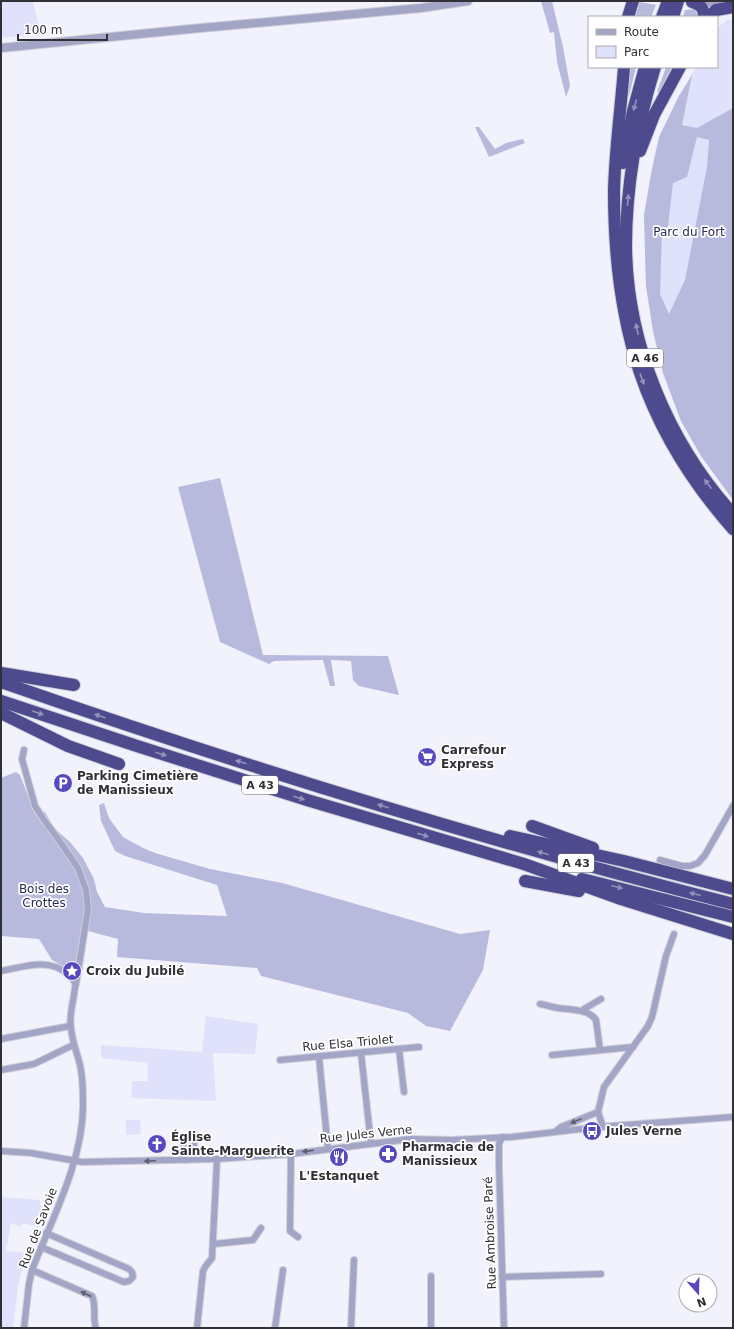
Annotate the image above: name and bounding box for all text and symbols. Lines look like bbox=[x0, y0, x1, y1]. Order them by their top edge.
scale bar bbox=[18, 16, 107, 42]
legend bbox=[588, 16, 718, 68]
text: 100 m bbox=[24, 23, 62, 37]
text: Route bbox=[624, 25, 659, 39]
text: Parc bbox=[624, 45, 649, 59]
one-way arrow bbox=[632, 99, 638, 111]
one-way arrow bbox=[625, 194, 632, 206]
park label: Parc du Fort bbox=[653, 225, 725, 239]
one-way arrow bbox=[634, 323, 640, 335]
road number: A 46 bbox=[627, 349, 663, 367]
one-way arrow bbox=[639, 373, 645, 385]
one-way arrow bbox=[704, 479, 713, 490]
one-way arrow bbox=[32, 710, 44, 716]
one-way arrow bbox=[93, 713, 105, 719]
place label: Carrefour Express bbox=[441, 743, 506, 771]
supermarket icon: Carrefour Express bbox=[416, 746, 438, 768]
one-way arrow bbox=[156, 751, 168, 757]
one-way arrow bbox=[235, 759, 247, 765]
place label: Parking Cimetière de Manissieux bbox=[77, 769, 199, 797]
parking icon: Parking Cimetière de Manissieux bbox=[52, 772, 74, 794]
road number: A 43 bbox=[242, 776, 278, 794]
one-way arrow bbox=[293, 795, 305, 801]
one-way arrow bbox=[377, 803, 389, 809]
one-way arrow bbox=[417, 832, 429, 838]
one-way arrow bbox=[536, 850, 548, 856]
road number: A 43 bbox=[558, 854, 594, 872]
park label: Bois des Crottes bbox=[19, 882, 69, 910]
one-way arrow bbox=[611, 884, 623, 890]
one-way arrow bbox=[689, 891, 701, 897]
place icon: Croix du Jubilé bbox=[61, 960, 83, 982]
place label: Croix du Jubilé bbox=[86, 964, 184, 978]
street label: Rue Elsa Triolet bbox=[302, 1032, 394, 1054]
one-way arrow bbox=[570, 1118, 582, 1124]
bus stop icon: Jules Verne bbox=[581, 1120, 603, 1142]
street label: Rue Jules Verne bbox=[319, 1122, 413, 1146]
place label: Jules Verne bbox=[605, 1124, 682, 1138]
place label: Église Sainte-Marguerite bbox=[171, 1129, 294, 1158]
church icon: Église Sainte-Marguerite bbox=[146, 1133, 168, 1155]
place label: Pharmacie de Manissieux bbox=[402, 1140, 494, 1168]
pharmacy icon: Pharmacie de Manissieux bbox=[377, 1143, 399, 1165]
restaurant icon: L'Estanquet bbox=[328, 1146, 350, 1168]
one-way arrow bbox=[302, 1148, 314, 1155]
one-way arrow bbox=[143, 1158, 156, 1164]
place label: L'Estanquet bbox=[299, 1169, 379, 1183]
street label: Rue Ambroise Paré bbox=[481, 1176, 499, 1290]
street label: Rue de Savoie bbox=[16, 1186, 60, 1270]
north arrow bbox=[678, 1273, 718, 1313]
one-way arrow bbox=[80, 1291, 92, 1297]
text: N bbox=[695, 1294, 708, 1310]

